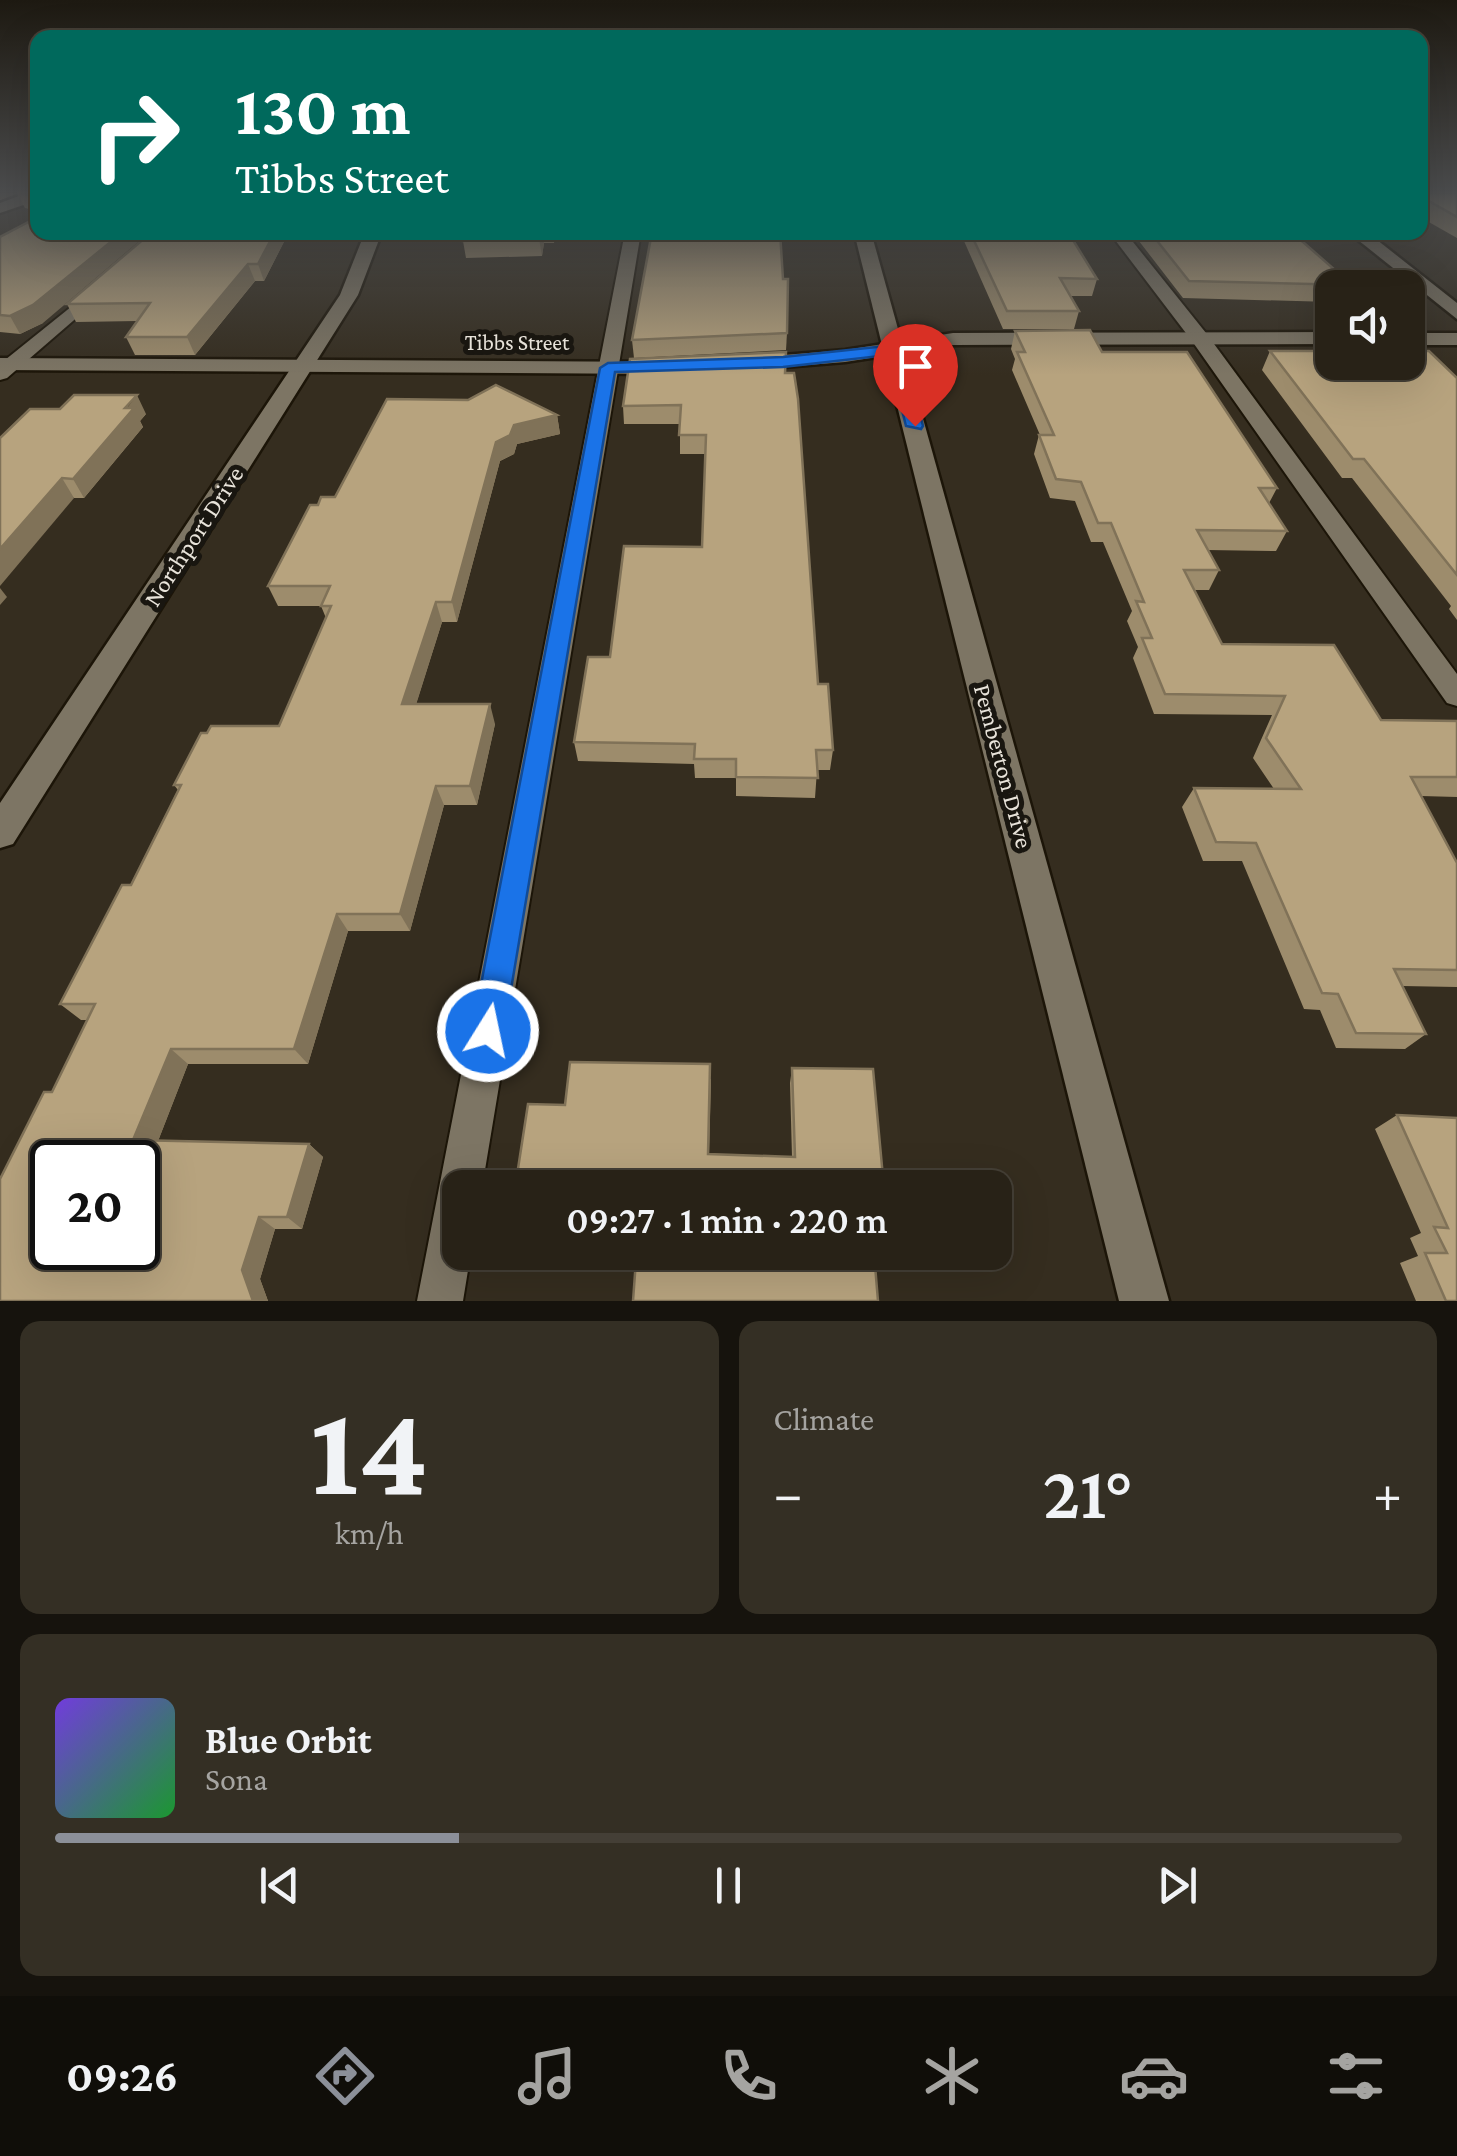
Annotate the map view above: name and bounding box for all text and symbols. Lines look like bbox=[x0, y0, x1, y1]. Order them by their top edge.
icon: right bbox=[70, 70, 200, 200]
text: 130 m bbox=[235, 71, 411, 149]
text: Tibbs Street bbox=[235, 153, 449, 203]
map controls bbox=[1315, 270, 1425, 380]
button: sound bbox=[1315, 270, 1425, 380]
pin bbox=[873, 324, 958, 427]
street label: Tibbs Street bbox=[465, 330, 570, 355]
icon: arrive bbox=[888, 339, 943, 394]
street label: Northport Drive bbox=[138, 461, 249, 612]
street label: Pemberton Drive bbox=[969, 681, 1038, 851]
position arrow bbox=[436, 979, 540, 1083]
speed limit sign: 20 bbox=[30, 1140, 160, 1270]
text: 09:27 · 1 min · 220 m bbox=[566, 1199, 888, 1241]
text: 14 bbox=[310, 1377, 429, 1522]
text: Climate bbox=[774, 1401, 874, 1437]
text: 21° bbox=[1043, 1451, 1133, 1534]
text: − bbox=[774, 1463, 803, 1524]
text: + bbox=[1373, 1463, 1402, 1524]
text: km/h bbox=[335, 1515, 404, 1551]
text: Blue Orbit bbox=[205, 1719, 372, 1761]
text: Sona bbox=[205, 1761, 268, 1797]
icon: previous bbox=[252, 1858, 307, 1913]
icon: pause bbox=[701, 1858, 756, 1913]
icon: next bbox=[1150, 1858, 1205, 1913]
icon: directions bbox=[310, 2041, 380, 2111]
icon: music bbox=[512, 2041, 582, 2111]
icon: phone bbox=[714, 2041, 784, 2111]
icon: climate bbox=[917, 2041, 987, 2111]
icon: car bbox=[1119, 2041, 1189, 2111]
icon: filters bbox=[1321, 2041, 1391, 2111]
text: 09:26 bbox=[66, 2051, 178, 2101]

